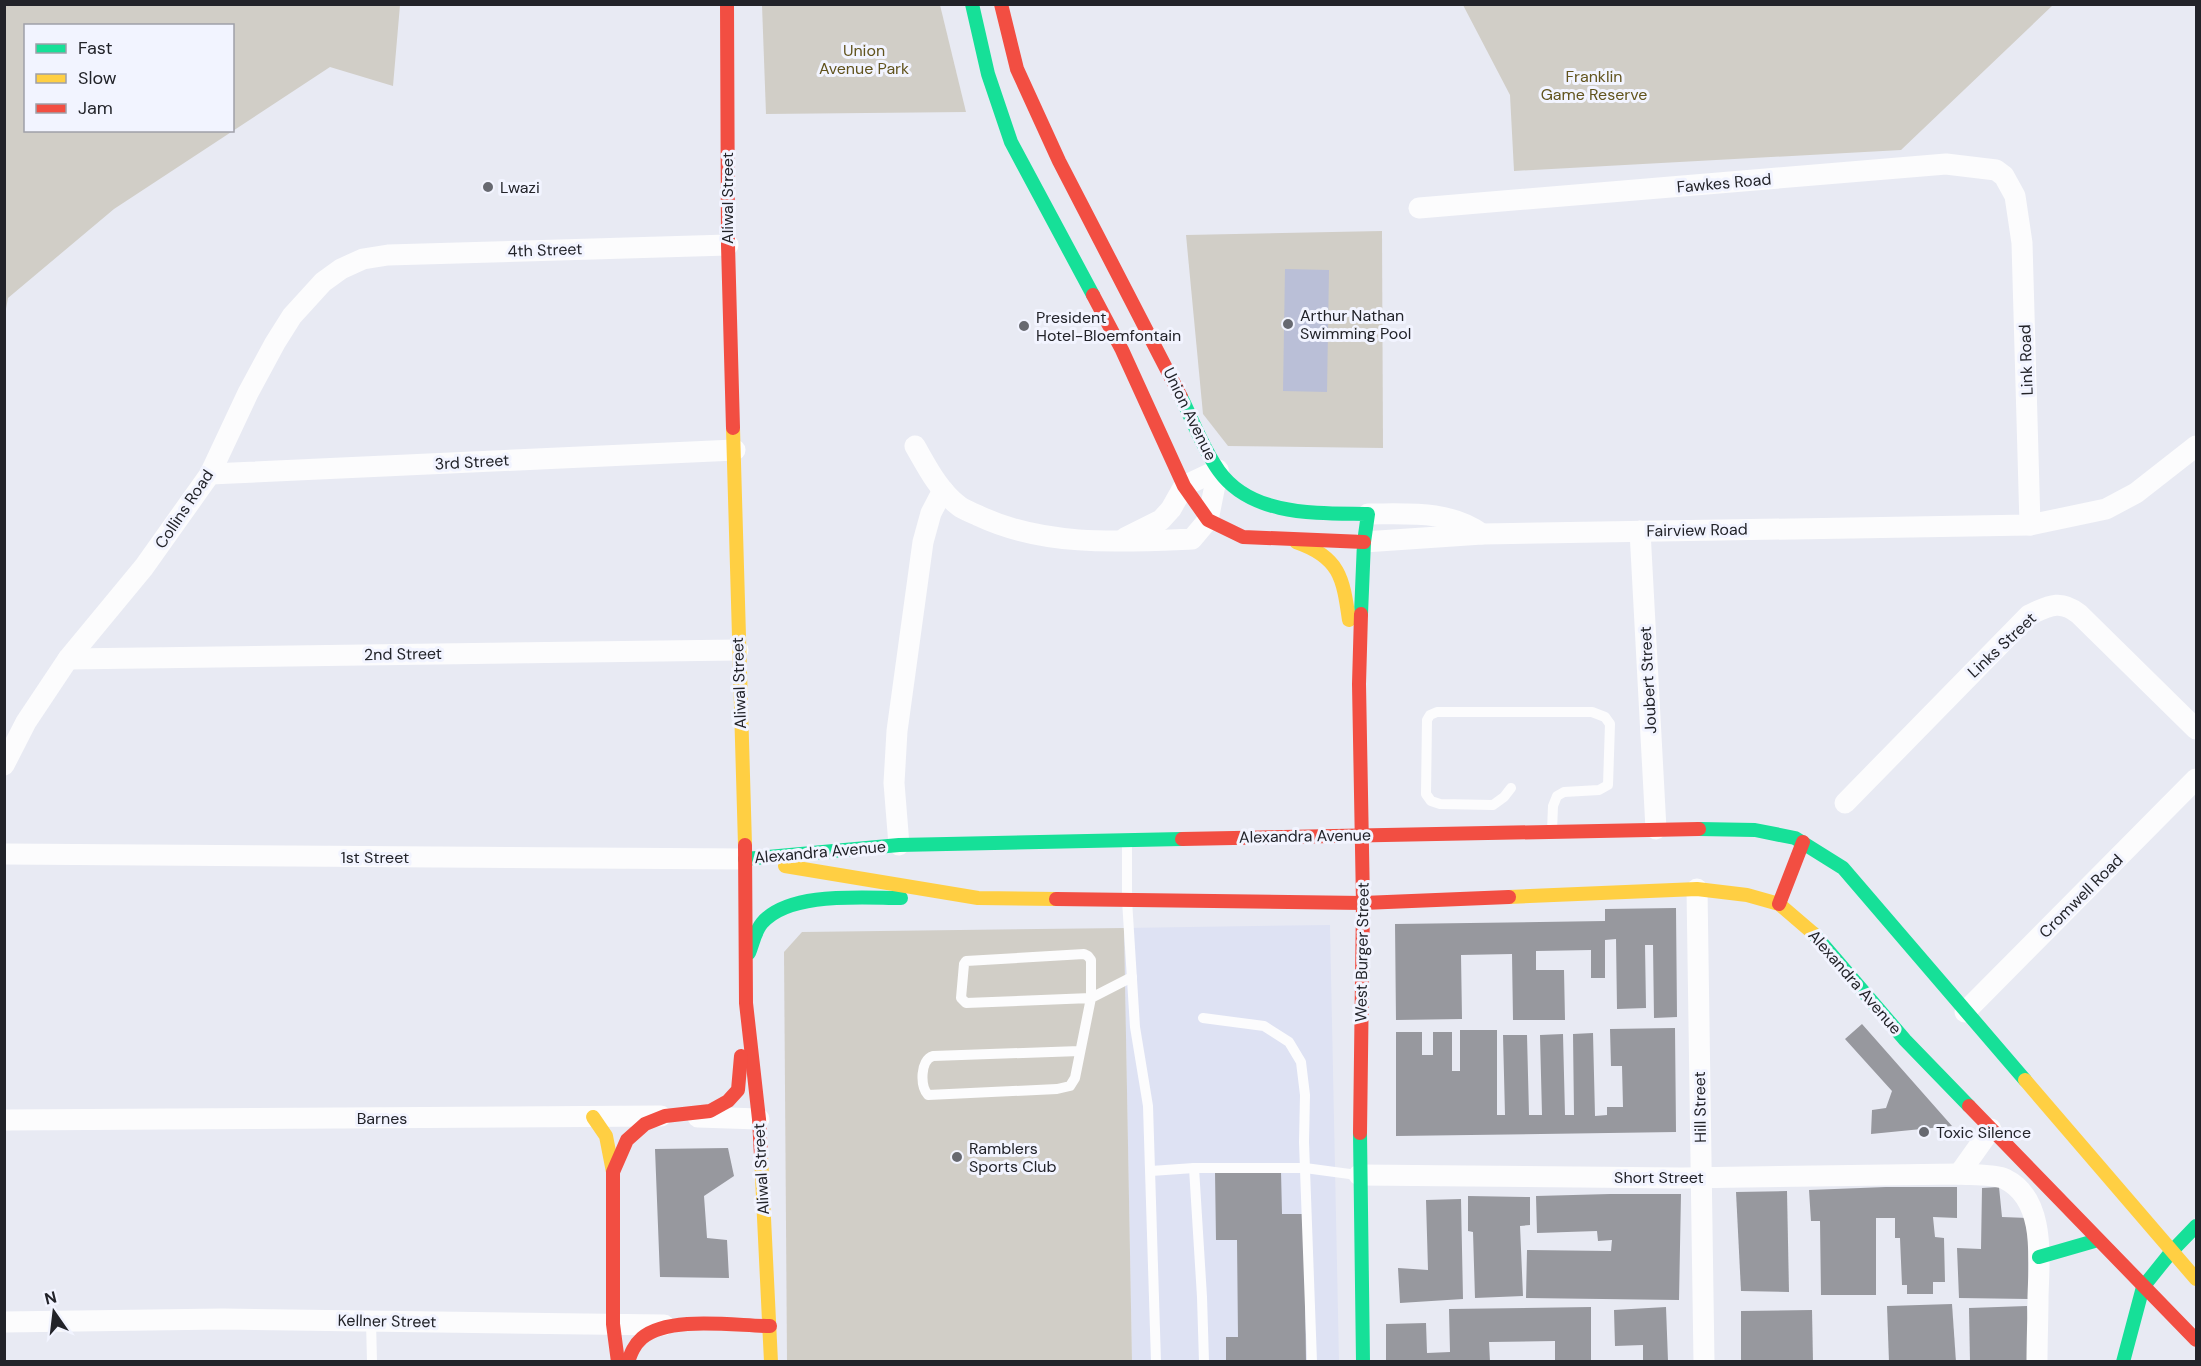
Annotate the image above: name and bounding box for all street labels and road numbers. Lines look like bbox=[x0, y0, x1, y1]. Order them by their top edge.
street label: Aliwal Street bbox=[717, 152, 738, 244]
street label: Fawkes Road bbox=[1676, 168, 1772, 198]
street label: 4th Street bbox=[507, 238, 583, 262]
street label: Link Road bbox=[2014, 324, 2038, 396]
street label: Union Avenue bbox=[1158, 364, 1222, 464]
street label: 3rd Street bbox=[434, 450, 510, 474]
street label: Collins Road bbox=[150, 466, 218, 552]
street label: Fairview Road bbox=[1646, 519, 1748, 541]
street label: Links Street bbox=[1963, 608, 2041, 682]
street label: Joubert Street bbox=[1635, 626, 1661, 734]
street label: Aliwal Street bbox=[727, 637, 751, 729]
street label: 2nd Street bbox=[364, 643, 442, 665]
street label: Alexandra Avenue bbox=[1239, 824, 1371, 848]
street label: Alexandra Avenue bbox=[753, 836, 887, 868]
street label: 1st Street bbox=[341, 847, 409, 868]
street label: Cromwell Road bbox=[2035, 850, 2127, 942]
street label: West Burger Street bbox=[1350, 882, 1374, 1022]
street label: Alexandra Avenue bbox=[1804, 925, 1906, 1039]
street label: Hill Street bbox=[1689, 1071, 1711, 1143]
street label: Barnes bbox=[357, 1108, 407, 1129]
street label: Aliwal Street bbox=[748, 1123, 774, 1215]
street label: Short Street bbox=[1614, 1167, 1704, 1188]
street label: Kellner Street bbox=[337, 1310, 437, 1332]

